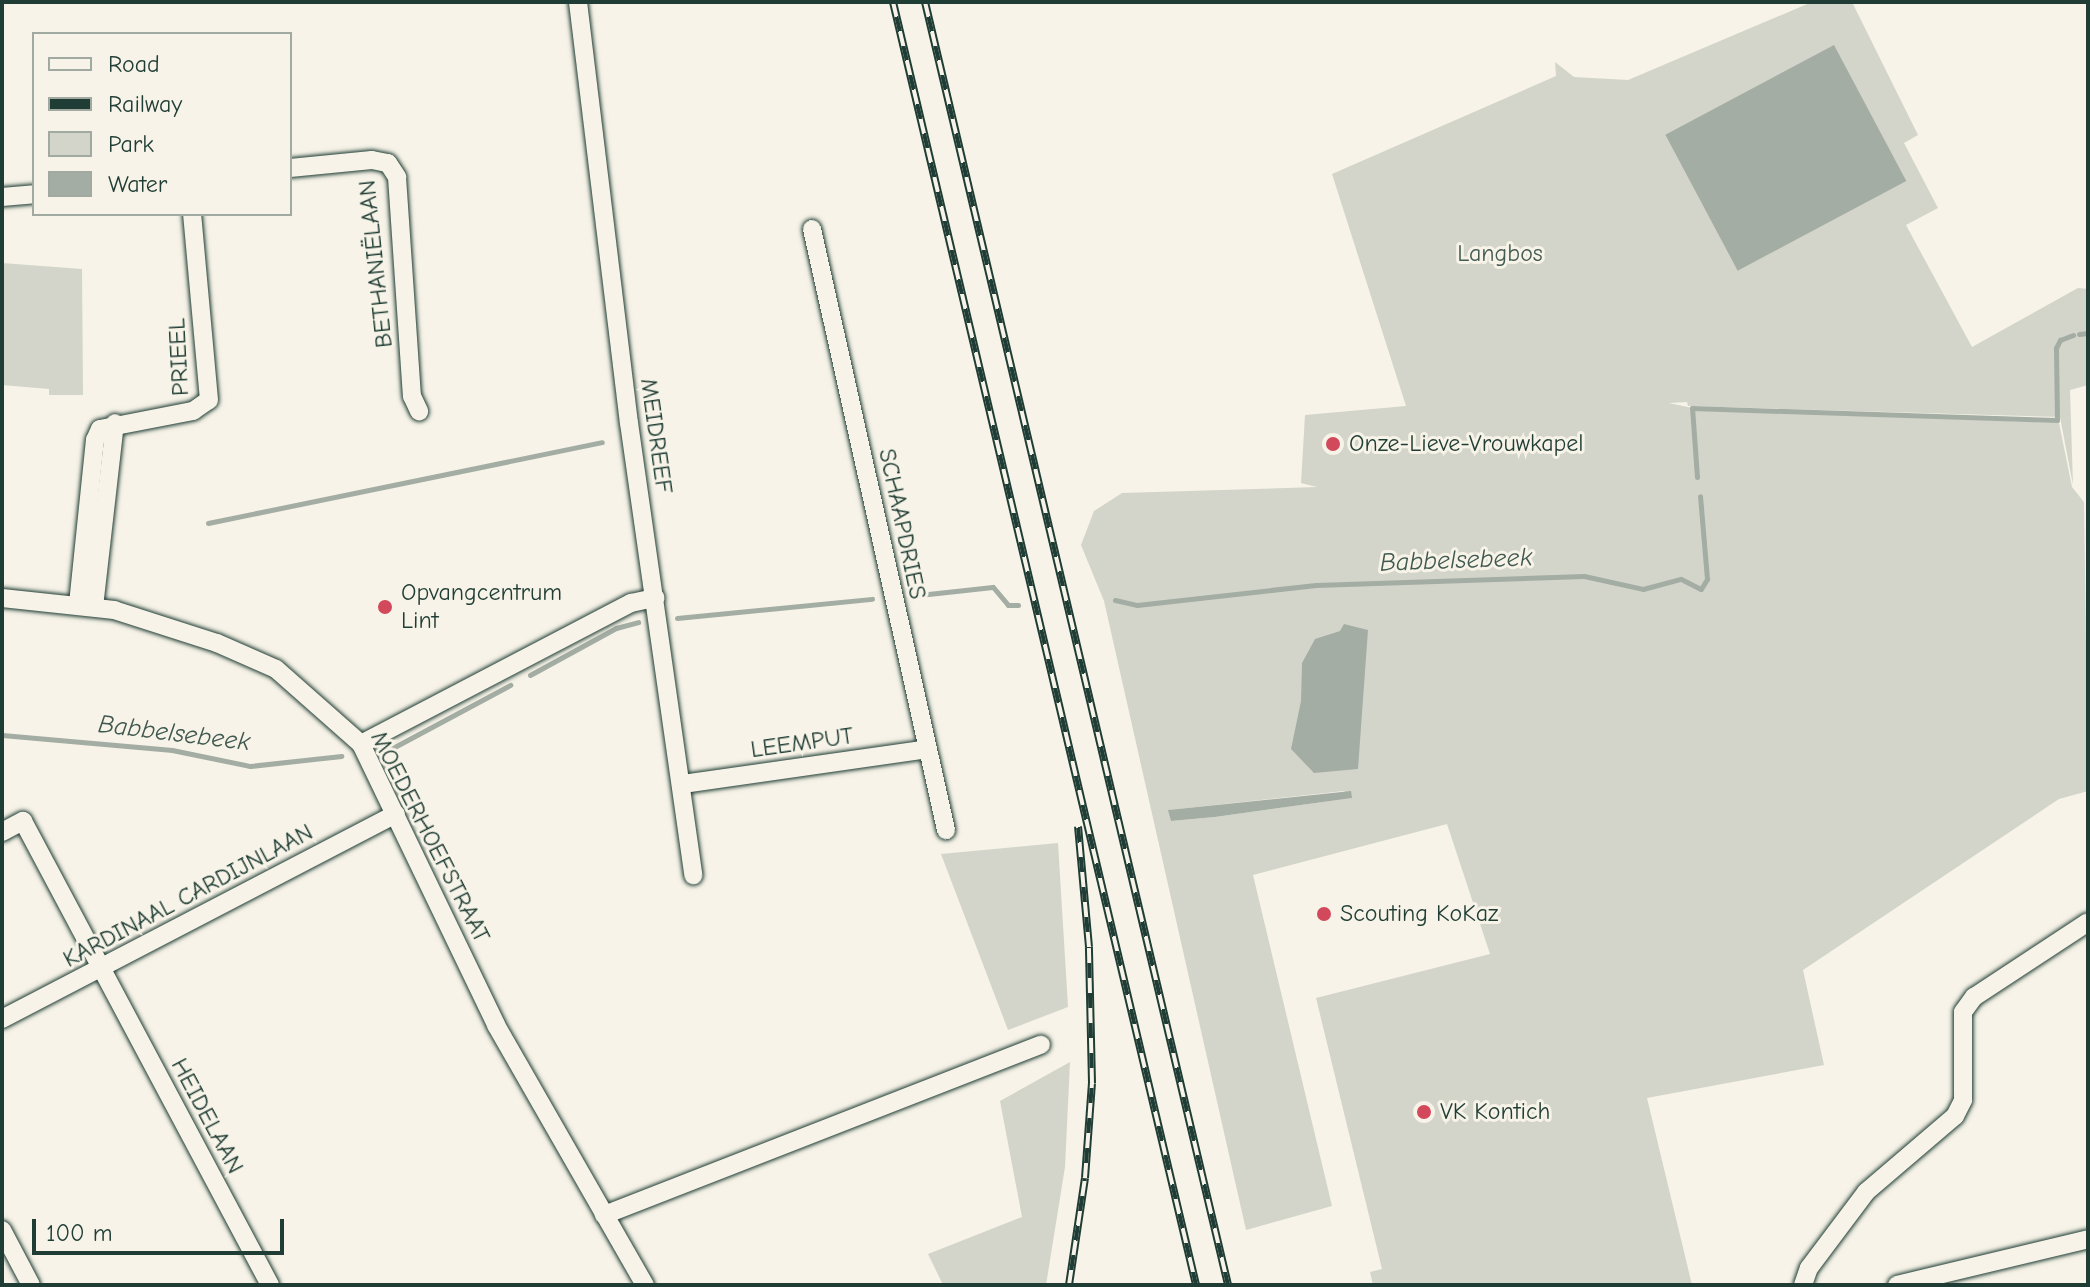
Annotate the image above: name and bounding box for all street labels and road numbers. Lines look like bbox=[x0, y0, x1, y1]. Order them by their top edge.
street label: BETHANIËLAAN bbox=[353, 179, 399, 349]
street label: PRIEEL bbox=[163, 317, 195, 397]
street label: MEIDREEF bbox=[634, 376, 678, 496]
street label: SCHAAPDRIES bbox=[872, 446, 932, 602]
street label: LEEMPUT bbox=[749, 722, 855, 764]
street label: MOEDERHOEFSTRAAT bbox=[364, 726, 496, 948]
street label: KARDINAAL CARDIJNLAAN bbox=[58, 818, 318, 974]
street label: HEIDELAAN bbox=[165, 1053, 249, 1179]

